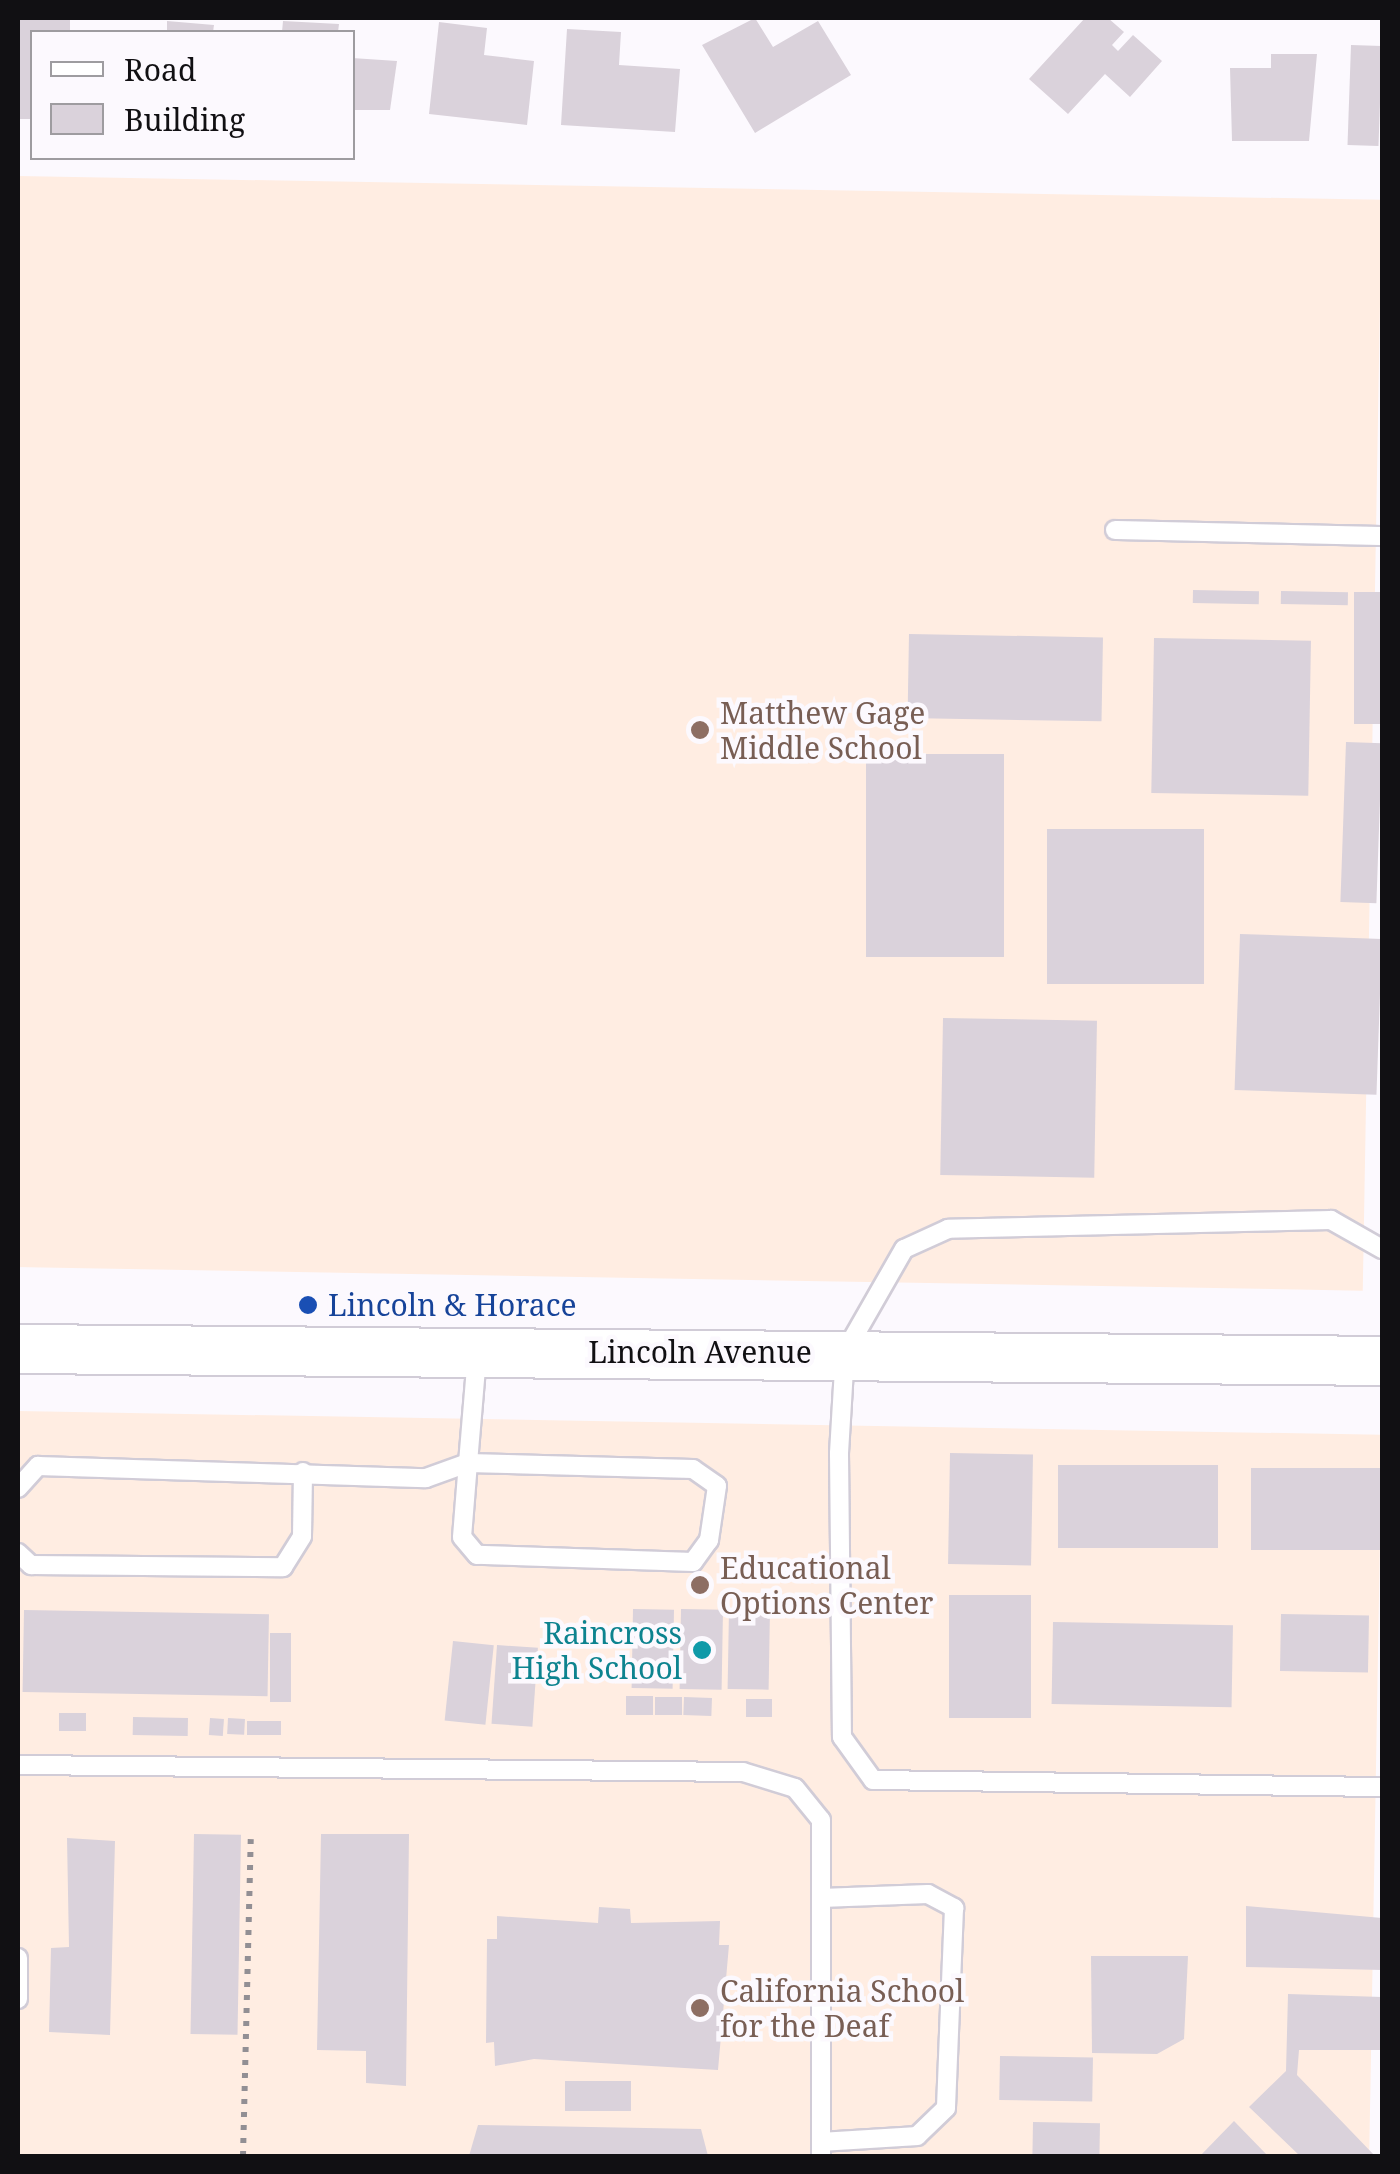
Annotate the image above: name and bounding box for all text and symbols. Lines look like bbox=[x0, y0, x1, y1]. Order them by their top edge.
legend bbox=[30, 30, 355, 160]
text: Road bbox=[124, 49, 196, 90]
text: Building bbox=[124, 99, 245, 140]
place label: Matthew Gage Middle School bbox=[720, 695, 925, 766]
marker: Matthew Gage Middle School bbox=[689, 719, 711, 741]
place label: Lincoln & Horace bbox=[328, 1287, 577, 1323]
marker: Lincoln & Horace bbox=[297, 1294, 319, 1316]
street label: Lincoln Avenue bbox=[588, 1334, 812, 1370]
place label: Educational Options Center bbox=[720, 1550, 933, 1620]
marker: Educational Options Center bbox=[689, 1574, 711, 1596]
place label: Raincross High School bbox=[512, 1615, 682, 1686]
marker: Raincross High School bbox=[691, 1639, 713, 1661]
place label: California School for the Deaf bbox=[720, 1973, 964, 2044]
marker: California School for the Deaf bbox=[689, 1997, 711, 2019]

